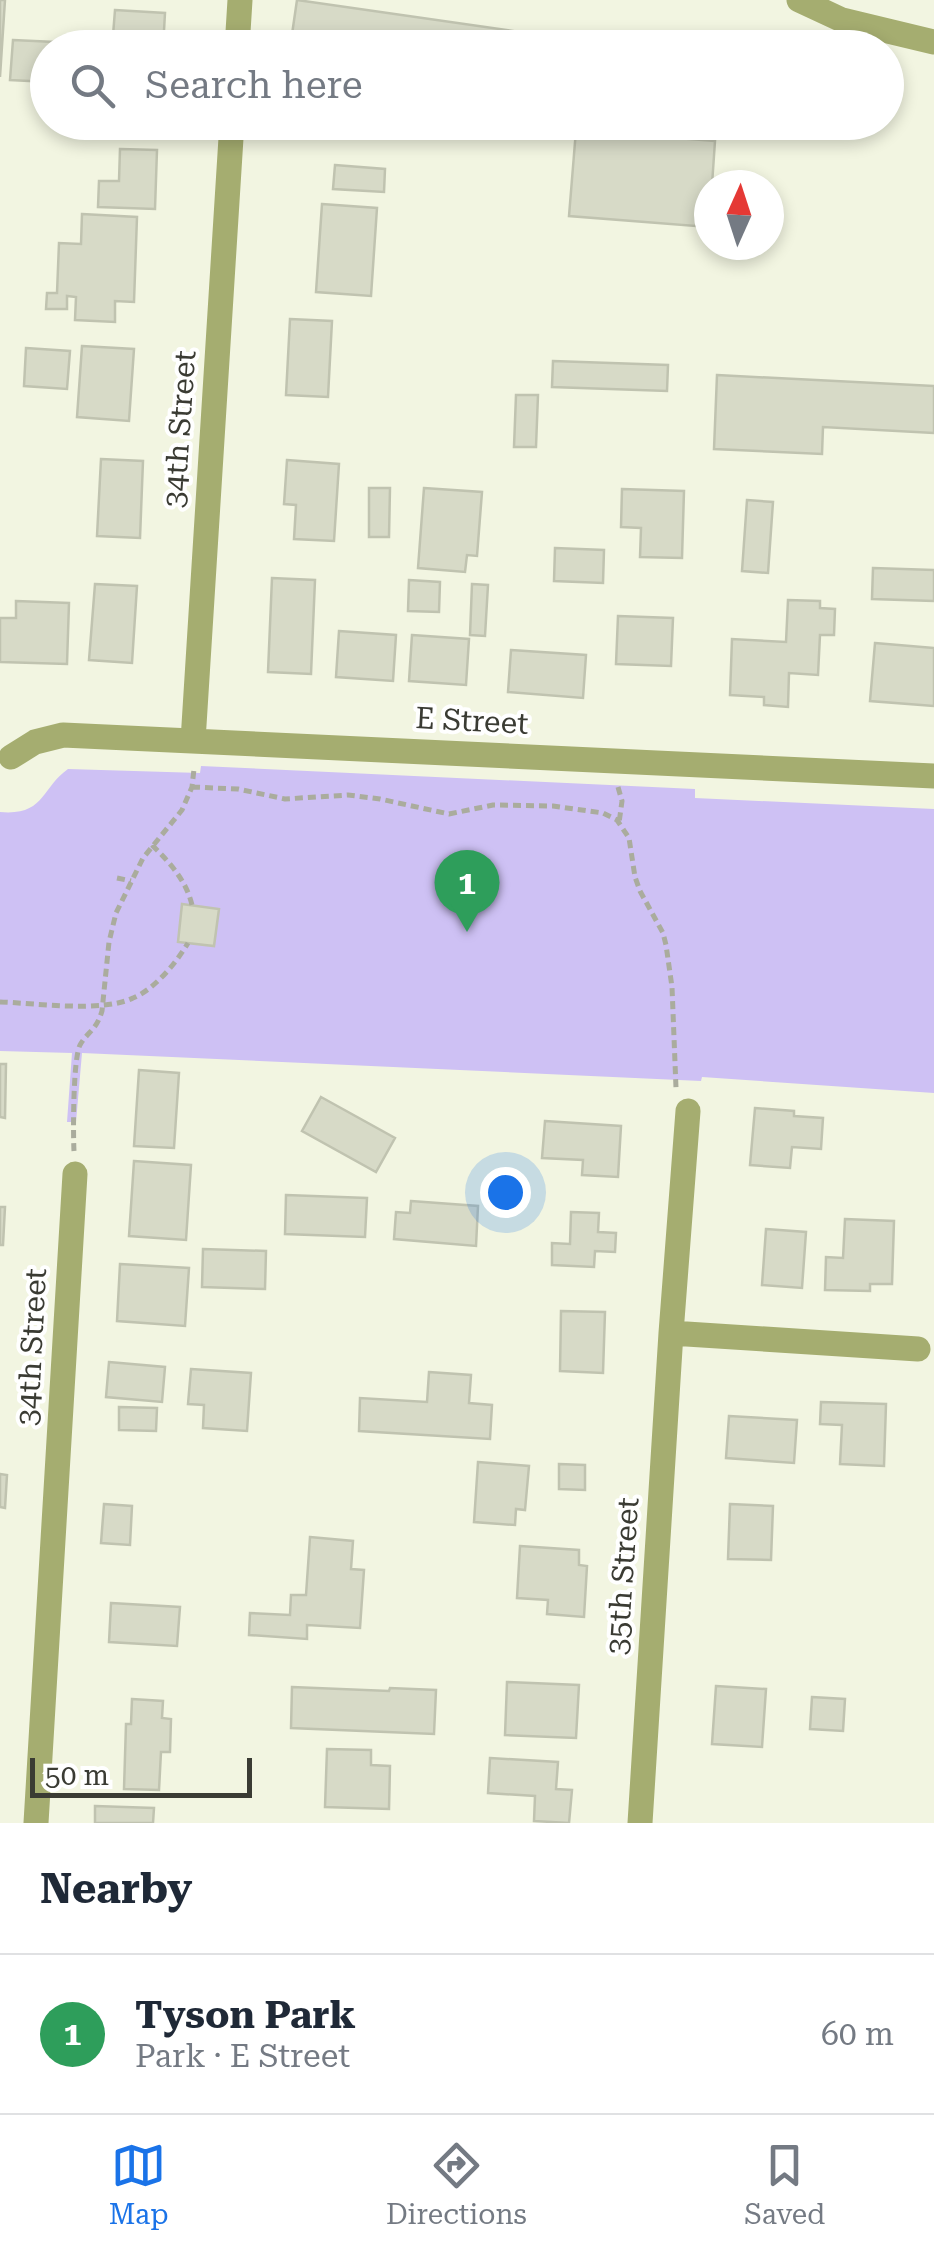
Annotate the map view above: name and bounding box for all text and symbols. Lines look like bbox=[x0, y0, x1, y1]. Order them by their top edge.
search box bbox=[30, 30, 904, 140]
icon: search bbox=[65, 58, 120, 113]
text: Search here bbox=[145, 63, 363, 107]
north arrow bbox=[694, 170, 784, 260]
street label: 34th Street bbox=[157, 349, 202, 509]
street label: E Street bbox=[415, 700, 529, 741]
pin: 1 bbox=[434, 850, 500, 932]
your location bbox=[480, 1167, 531, 1218]
street label: 34th Street bbox=[10, 1267, 53, 1427]
street label: 35th Street bbox=[600, 1496, 645, 1656]
scale bar bbox=[30, 1753, 252, 1798]
text: 50 m bbox=[45, 1759, 109, 1792]
text: Nearby bbox=[40, 1864, 192, 1913]
text: Tyson Park bbox=[135, 1993, 356, 2037]
text: 1 bbox=[64, 2015, 81, 2053]
text: 60 m bbox=[821, 2015, 894, 2053]
text: Park · E Street bbox=[135, 2037, 350, 2075]
tab: Map bbox=[109, 2138, 169, 2231]
tab: Directions bbox=[386, 2138, 527, 2231]
tab: Saved bbox=[744, 2138, 825, 2231]

